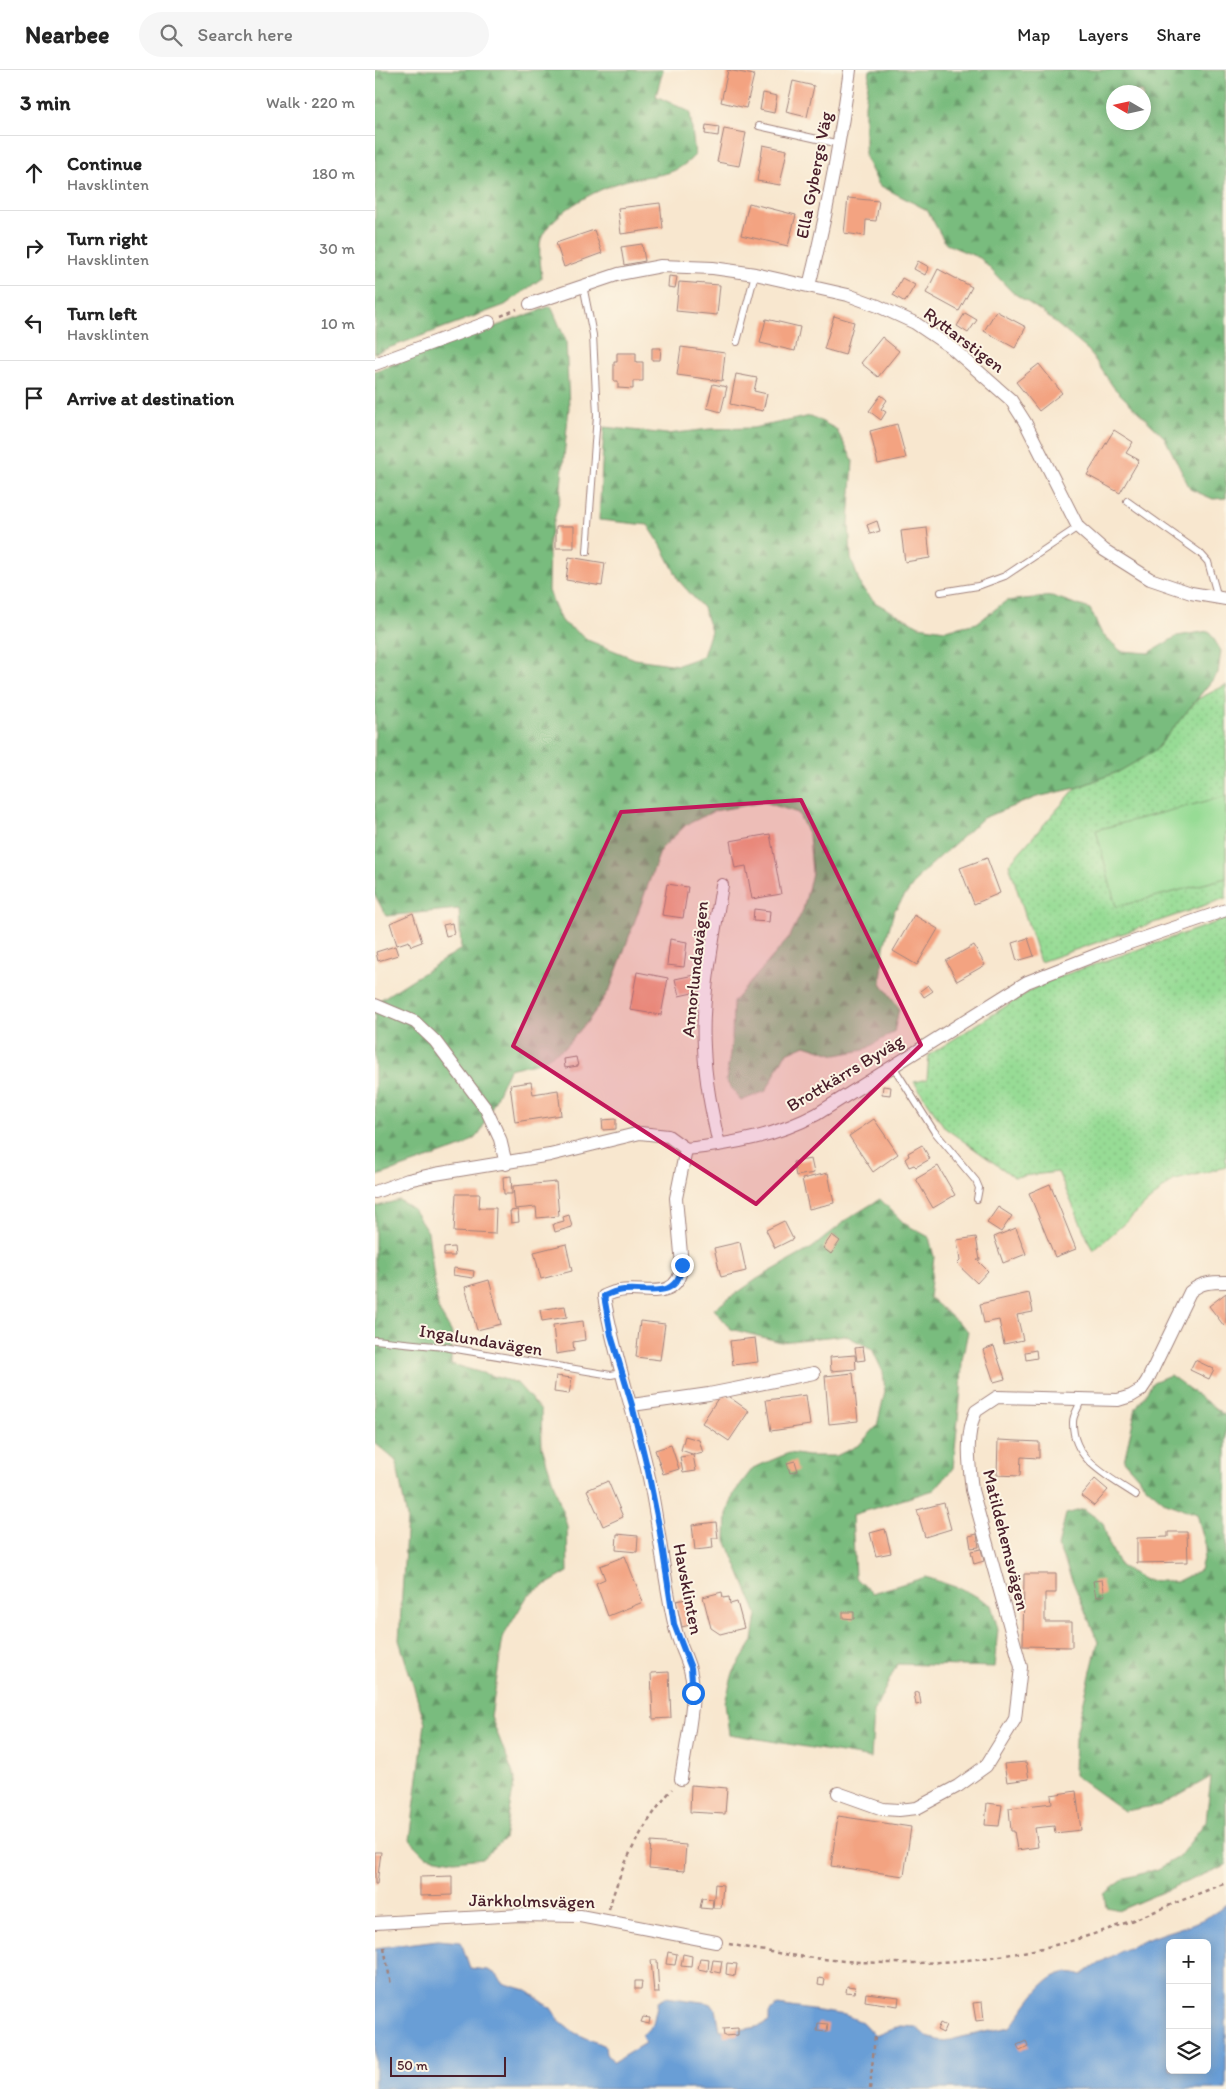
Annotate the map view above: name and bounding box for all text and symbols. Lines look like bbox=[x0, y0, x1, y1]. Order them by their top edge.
search box bbox=[139, 12, 489, 57]
text: Nearbee bbox=[25, 20, 109, 49]
icon: search bbox=[157, 21, 185, 49]
text: Search here bbox=[197, 23, 293, 46]
text: Map bbox=[1017, 24, 1050, 46]
text: Layers bbox=[1078, 24, 1128, 46]
text: Share bbox=[1156, 24, 1201, 46]
north arrow bbox=[1106, 85, 1151, 130]
text: 3 min bbox=[20, 90, 70, 115]
text: Walk · 220 m bbox=[266, 93, 355, 112]
street label: Ella Gybergs Väg bbox=[791, 109, 837, 240]
text: Continue bbox=[67, 152, 142, 175]
icon: ahead bbox=[20, 159, 48, 187]
text: 180 m bbox=[312, 164, 355, 183]
text: Havsklinten bbox=[67, 175, 149, 194]
text: Turn right bbox=[67, 227, 148, 250]
icon: right bbox=[20, 234, 48, 262]
text: 30 m bbox=[319, 239, 355, 258]
text: Havsklinten bbox=[67, 250, 149, 269]
text: Turn left bbox=[67, 302, 137, 325]
street label: Ryttarstigen bbox=[919, 302, 1009, 378]
icon: left bbox=[20, 309, 48, 337]
text: 10 m bbox=[321, 314, 355, 333]
text: Havsklinten bbox=[67, 325, 149, 344]
icon: arrive bbox=[20, 384, 48, 412]
text: Arrive at destination bbox=[67, 387, 234, 410]
street label: Annorlundavägen bbox=[677, 900, 713, 1038]
street label: Brottkärrs Byväg bbox=[782, 1029, 908, 1117]
route end bbox=[671, 1254, 694, 1277]
street label: Ingalundavägen bbox=[418, 1319, 545, 1361]
street label: Matildehemsvägen bbox=[978, 1467, 1034, 1613]
street label: Havsklinten bbox=[668, 1542, 708, 1636]
route start bbox=[682, 1682, 705, 1705]
street label: Järkholmsvägen bbox=[469, 1889, 595, 1913]
map controls bbox=[1166, 1939, 1211, 2074]
button: + bbox=[1166, 1939, 1211, 1984]
button: − bbox=[1166, 1984, 1211, 2029]
button: layers bbox=[1166, 2029, 1211, 2074]
scale bar bbox=[390, 2054, 506, 2077]
text: 50 m bbox=[397, 2057, 428, 2074]

